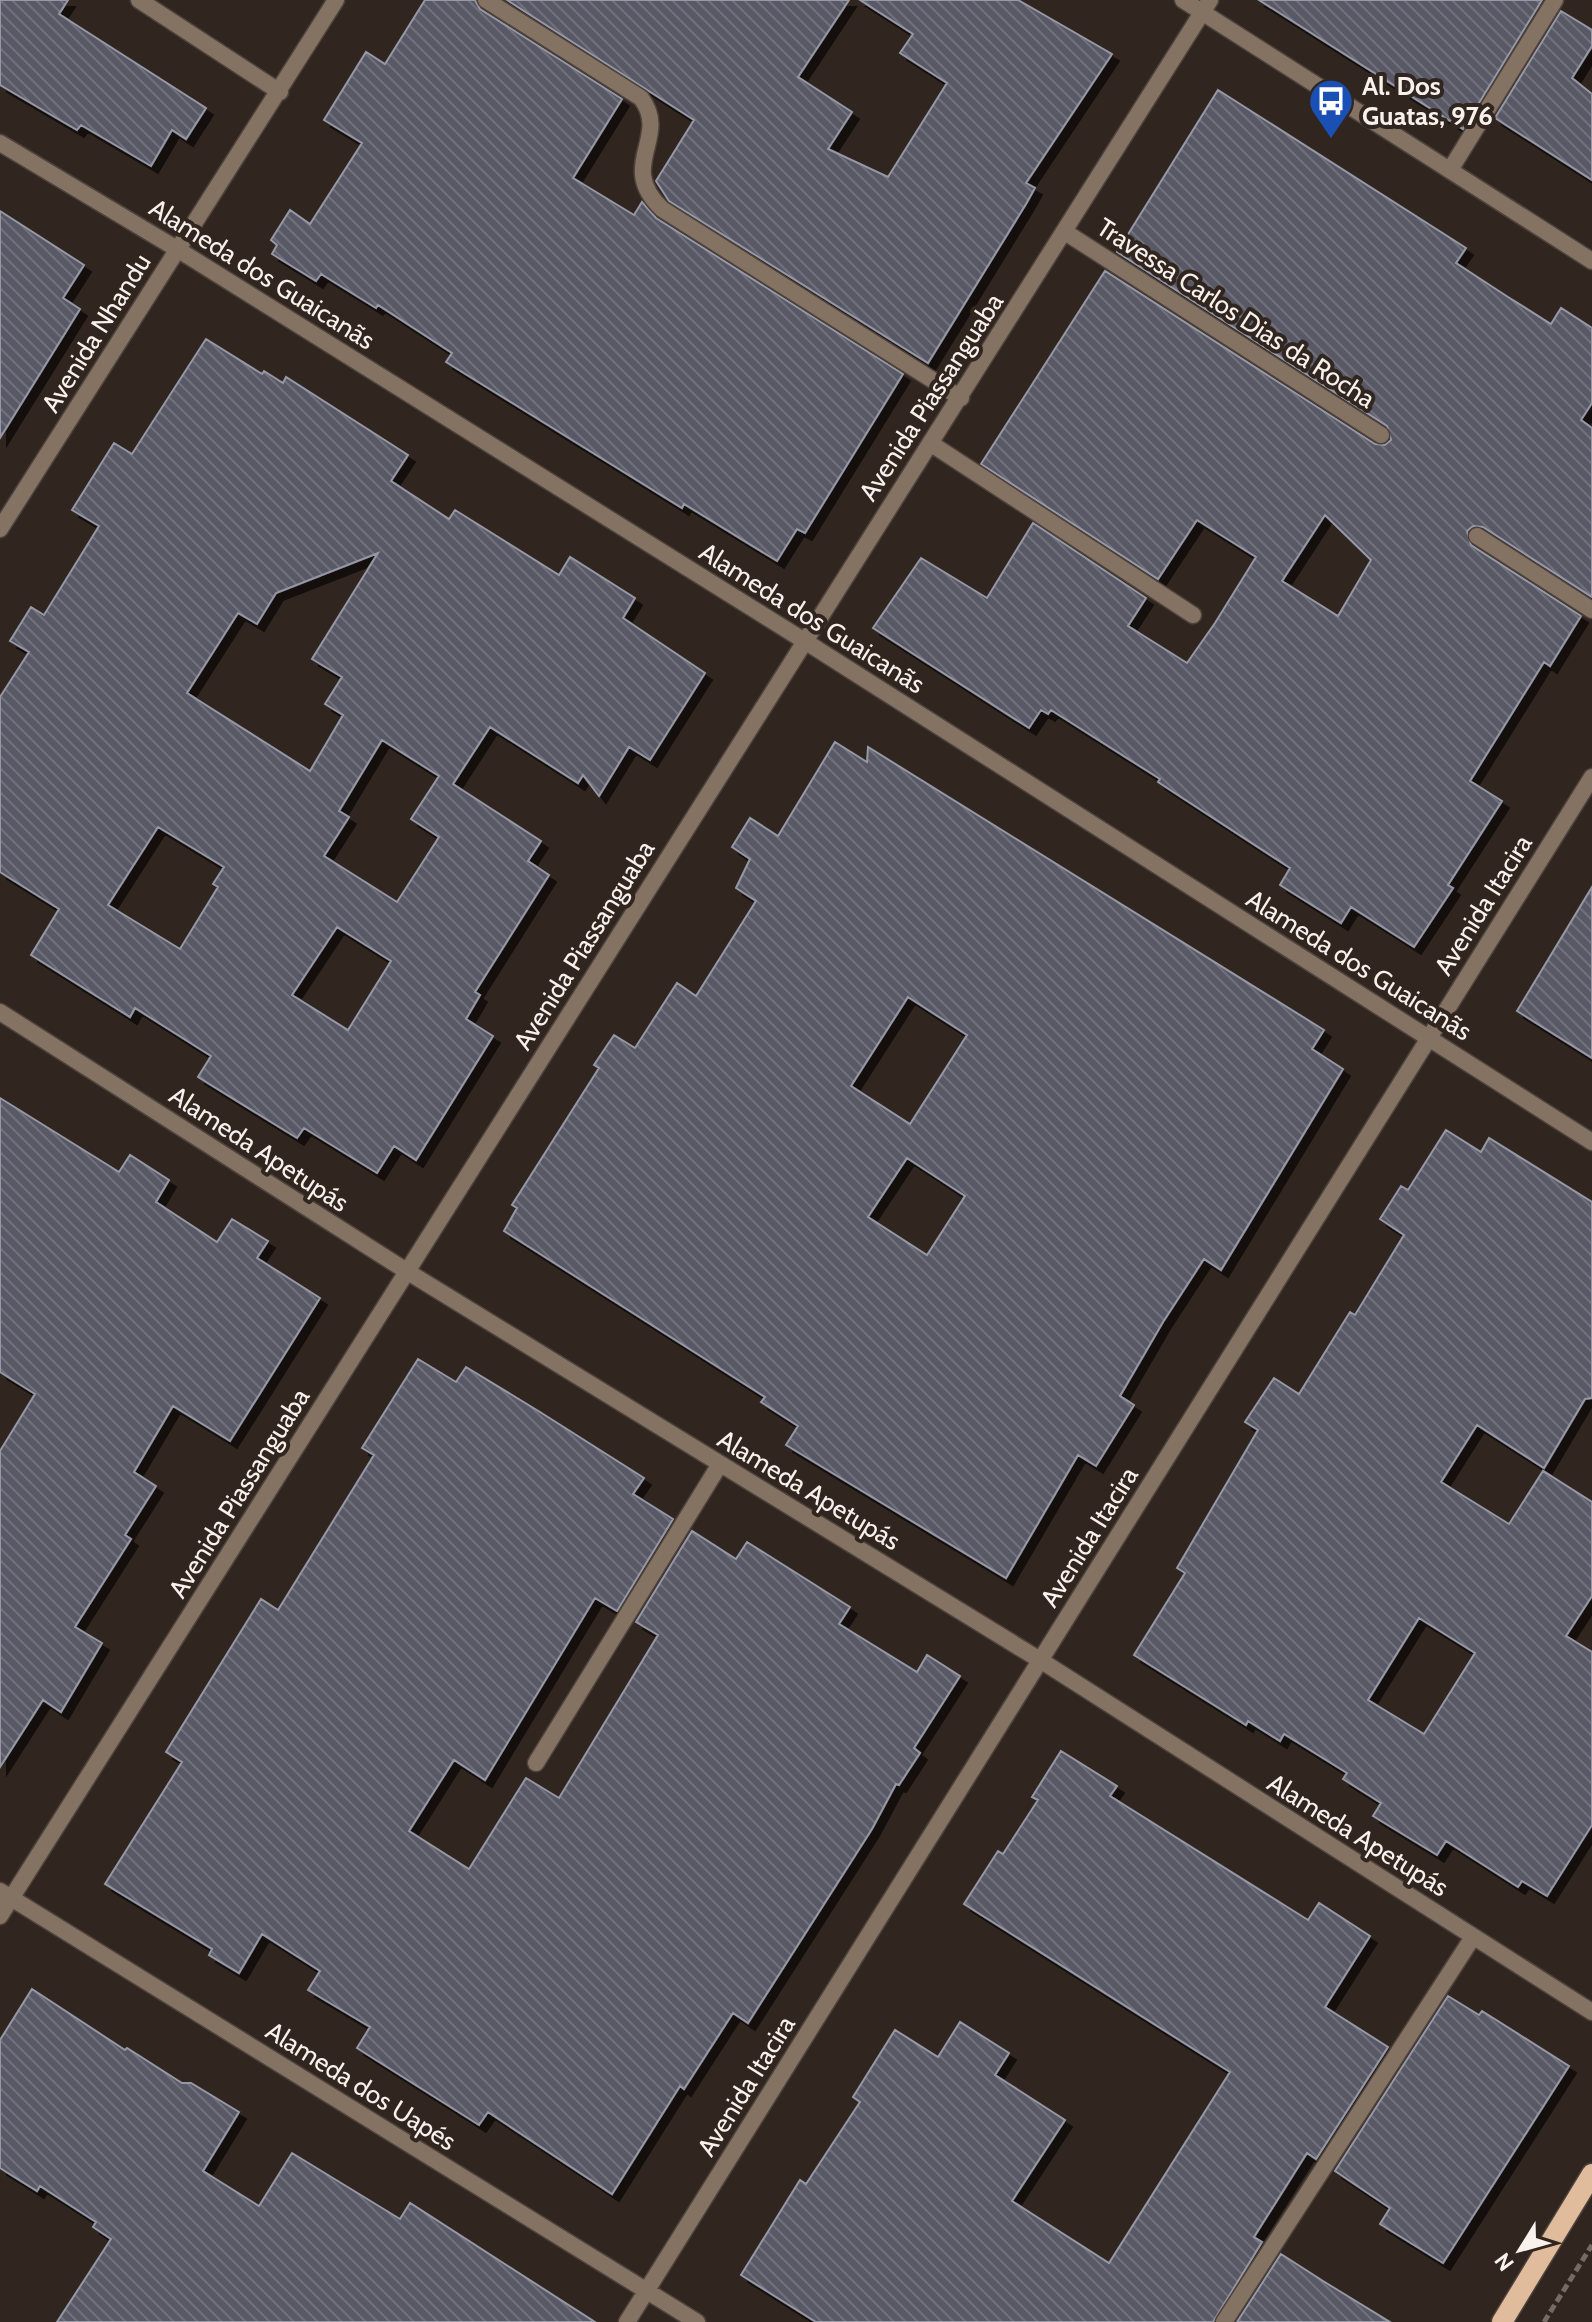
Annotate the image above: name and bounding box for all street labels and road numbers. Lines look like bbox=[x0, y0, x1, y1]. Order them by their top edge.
street label: Alameda dos Guaicanãs bbox=[143, 192, 381, 356]
street label: Travessa Carlos Dias da Rocha bbox=[1091, 211, 1381, 415]
street label: Avenida Nhandu bbox=[34, 248, 158, 418]
street label: Avenida Piassanguaba bbox=[852, 287, 1010, 507]
street label: Alameda dos Guaicanãs bbox=[693, 536, 931, 700]
street label: Avenida Itacira bbox=[1427, 829, 1539, 981]
street label: Avenida Piassanguaba bbox=[507, 834, 662, 1056]
street label: Alameda dos Guaicanãs bbox=[1240, 883, 1478, 1047]
street label: Alameda Apetupás bbox=[163, 1079, 355, 1219]
street label: Avenida Piassanguaba bbox=[162, 1382, 317, 1604]
street label: Alameda Apetupás bbox=[712, 1423, 906, 1557]
street label: Avenida Itacira bbox=[1033, 1461, 1145, 1613]
street label: Alameda Apetupás bbox=[1262, 1767, 1455, 1904]
street label: Avenida Itacira bbox=[690, 2010, 802, 2162]
street label: Alameda dos Uapés bbox=[260, 2015, 462, 2157]

